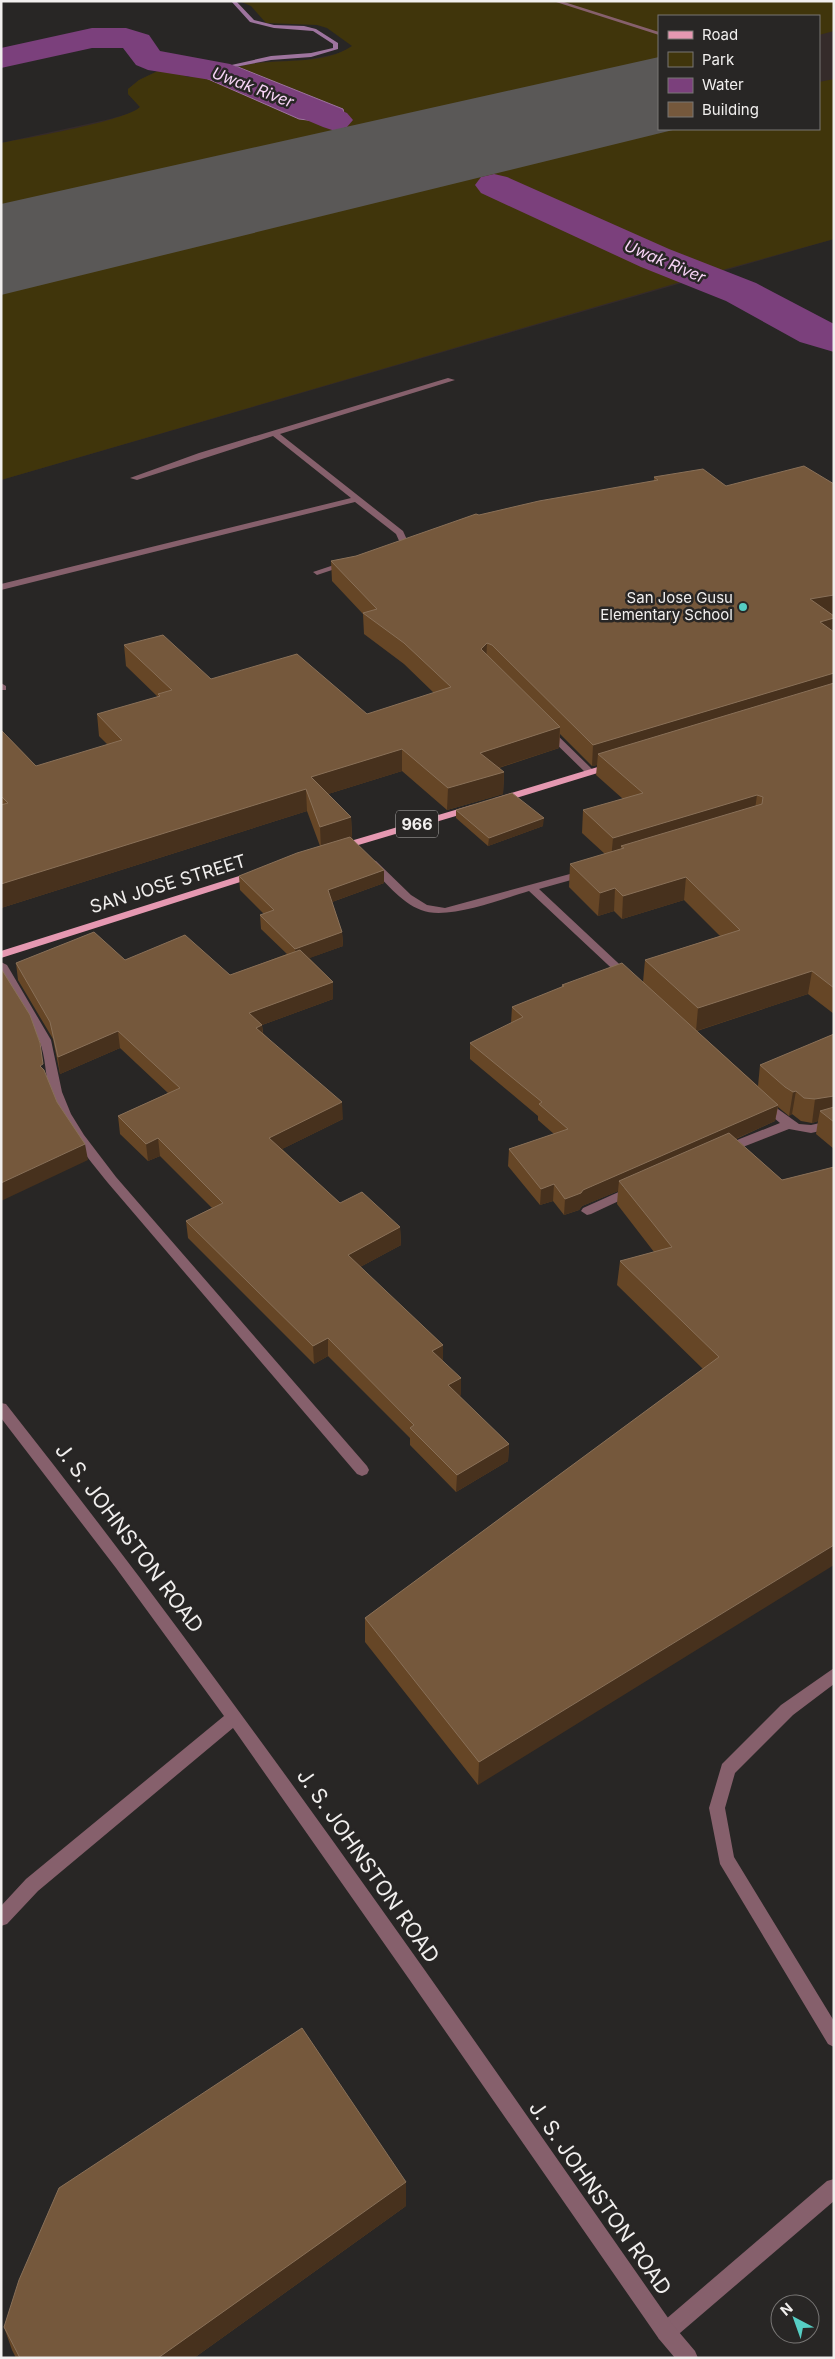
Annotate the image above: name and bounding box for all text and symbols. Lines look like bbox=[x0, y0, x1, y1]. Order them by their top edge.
legend bbox=[658, 15, 820, 130]
text: Road bbox=[702, 25, 738, 44]
text: Park bbox=[702, 50, 735, 69]
water label: Uwak River bbox=[209, 62, 298, 112]
text: Water bbox=[702, 75, 744, 94]
text: Building bbox=[702, 100, 759, 119]
water label: Uwak River bbox=[622, 235, 709, 287]
place label: San Jose Gusu Elementary School bbox=[600, 588, 733, 624]
marker: San Jose Gusu Elementary School bbox=[737, 601, 749, 613]
road number: 966 bbox=[396, 811, 438, 838]
street label: SAN JOSE STREET bbox=[87, 850, 248, 917]
street label: J. S. JOHNSTON ROAD bbox=[50, 1438, 209, 1637]
street label: J. S. JOHNSTON ROAD bbox=[292, 1764, 445, 1967]
street label: J. S. JOHNSTON ROAD bbox=[524, 2096, 677, 2299]
north arrow bbox=[770, 2294, 820, 2344]
text: N bbox=[777, 2299, 796, 2319]

